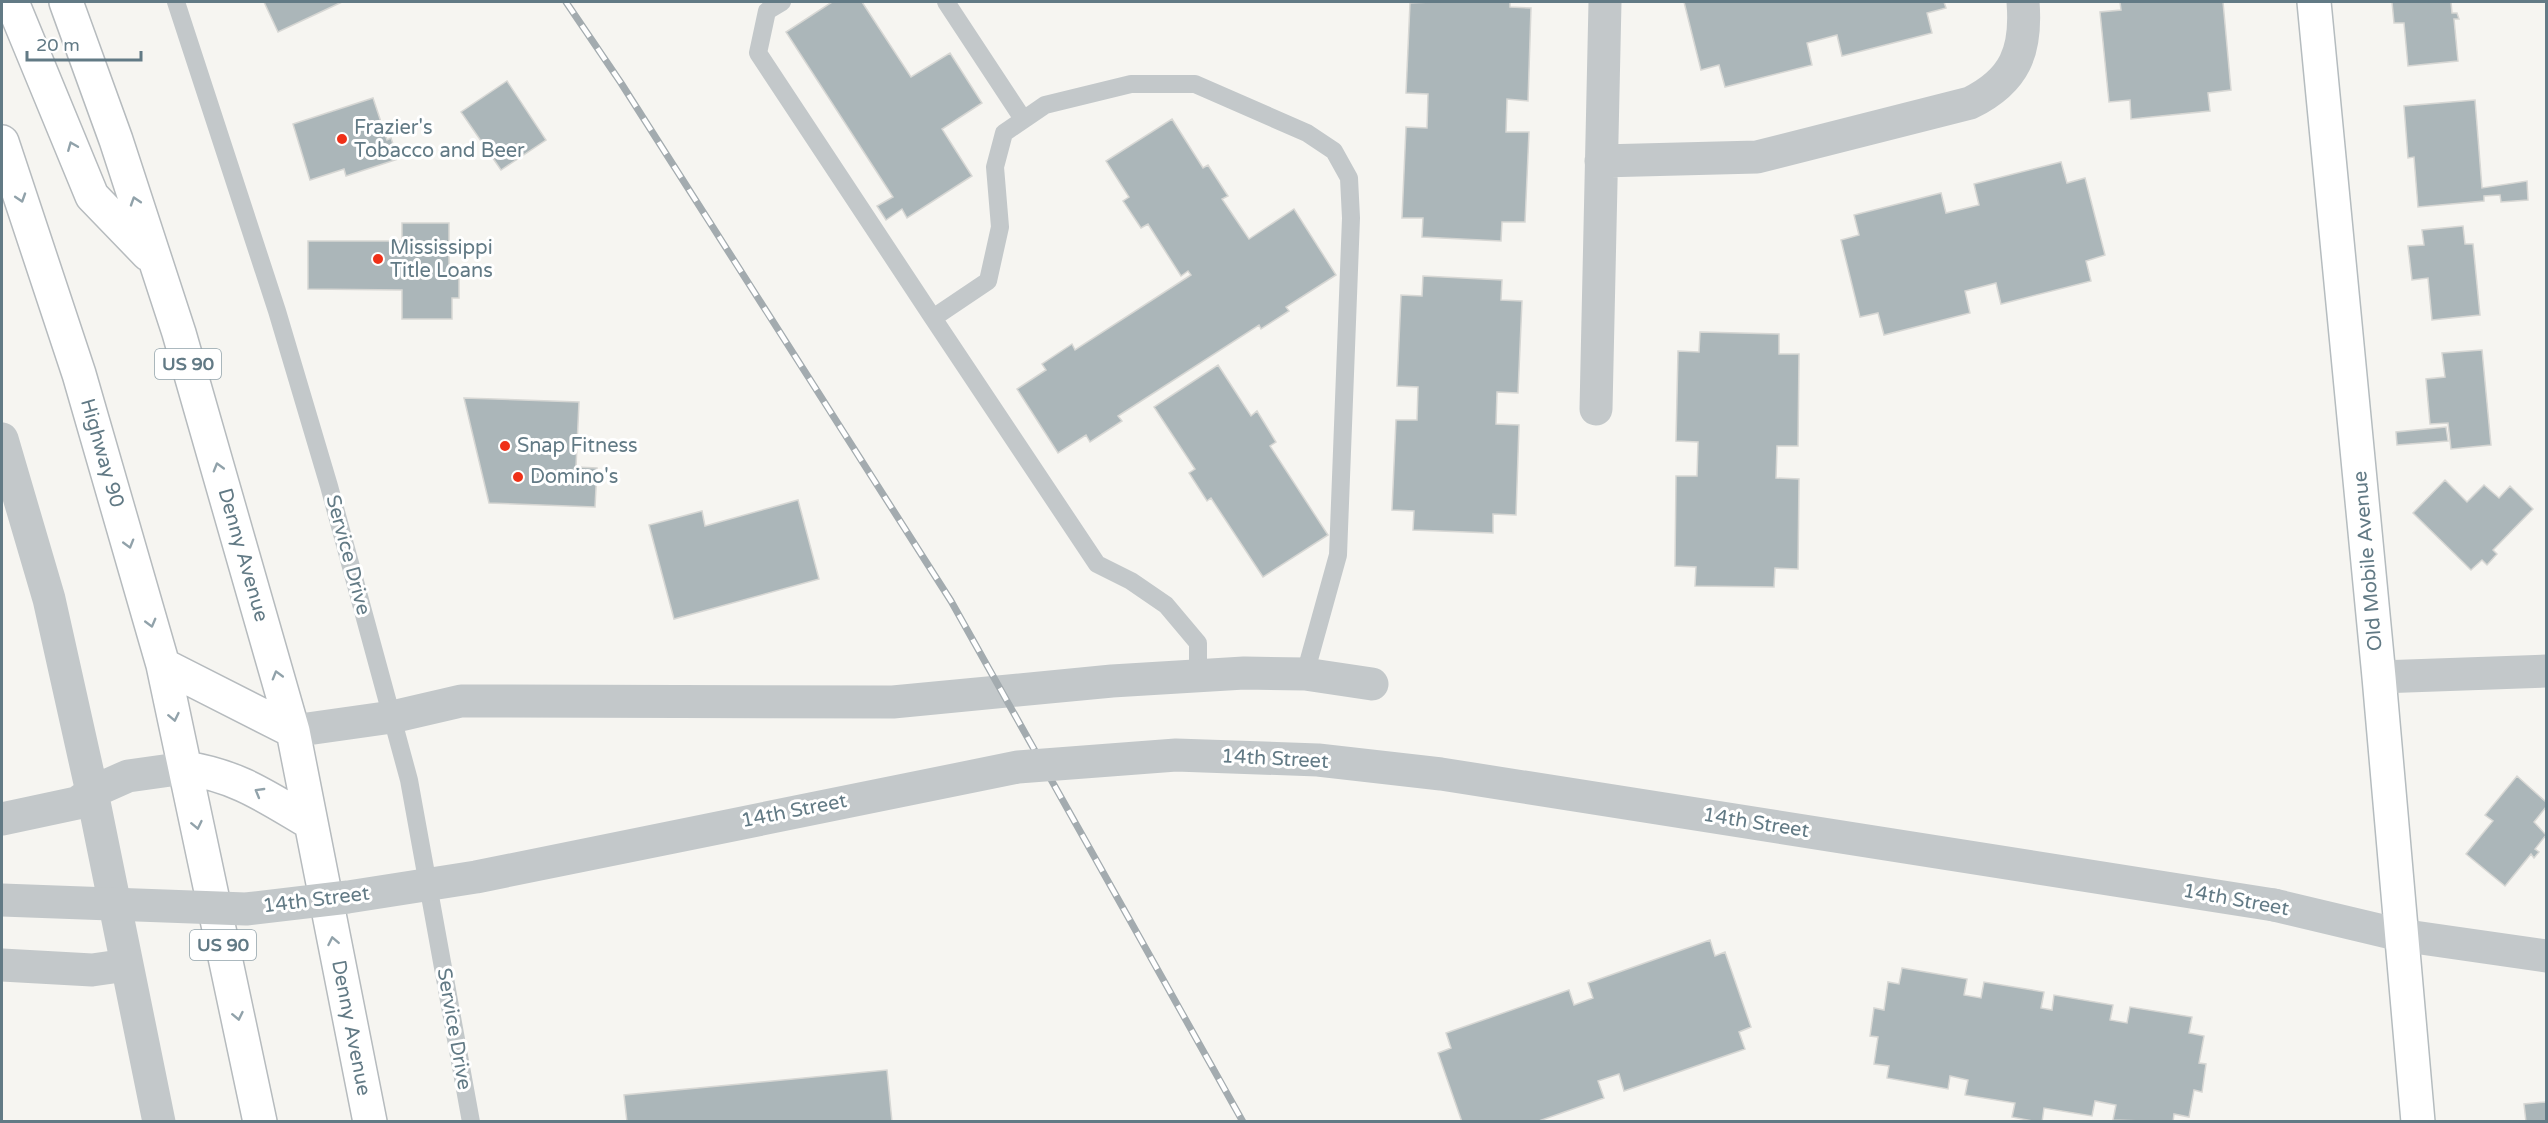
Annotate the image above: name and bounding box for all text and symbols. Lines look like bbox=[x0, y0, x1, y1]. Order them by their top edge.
scale bar bbox=[27, 24, 141, 62]
text: 20 m bbox=[36, 34, 80, 56]
place label: Frazier's Tobacco and Beer bbox=[354, 116, 525, 163]
marker: Frazier's Tobacco and Beer bbox=[335, 132, 349, 146]
one-way arrow bbox=[67, 142, 79, 153]
one-way arrow bbox=[14, 192, 26, 202]
one-way arrow bbox=[130, 196, 142, 207]
place label: Mississippi Title Loans bbox=[390, 236, 493, 283]
marker: Mississippi Title Loans bbox=[371, 252, 385, 266]
road number: US 90 bbox=[155, 349, 221, 379]
street label: Highway 90 bbox=[75, 396, 129, 510]
place label: Snap Fitness bbox=[517, 434, 638, 458]
marker: Snap Fitness bbox=[498, 439, 512, 453]
one-way arrow bbox=[213, 462, 225, 473]
place label: Domino's bbox=[530, 465, 618, 489]
marker: Domino's bbox=[511, 470, 525, 484]
street label: Old Mobile Avenue bbox=[2348, 470, 2388, 652]
street label: Denny Avenue bbox=[212, 486, 274, 624]
street label: Service Drive bbox=[320, 492, 376, 618]
one-way arrow bbox=[122, 538, 134, 549]
one-way arrow bbox=[144, 618, 157, 628]
one-way arrow bbox=[272, 670, 284, 681]
one-way arrow bbox=[167, 711, 180, 721]
street label: 14th Street bbox=[1221, 744, 1330, 774]
one-way arrow bbox=[255, 788, 265, 799]
street label: 14th Street bbox=[739, 789, 849, 833]
street label: 14th Street bbox=[1701, 803, 1811, 843]
one-way arrow bbox=[190, 820, 203, 830]
street label: 14th Street bbox=[2181, 879, 2291, 921]
street label: 14th Street bbox=[261, 882, 371, 918]
road number: US 90 bbox=[190, 930, 256, 960]
one-way arrow bbox=[327, 936, 340, 946]
street label: Denny Avenue bbox=[326, 958, 376, 1098]
street label: Service Drive bbox=[431, 966, 477, 1092]
one-way arrow bbox=[231, 1011, 244, 1021]

